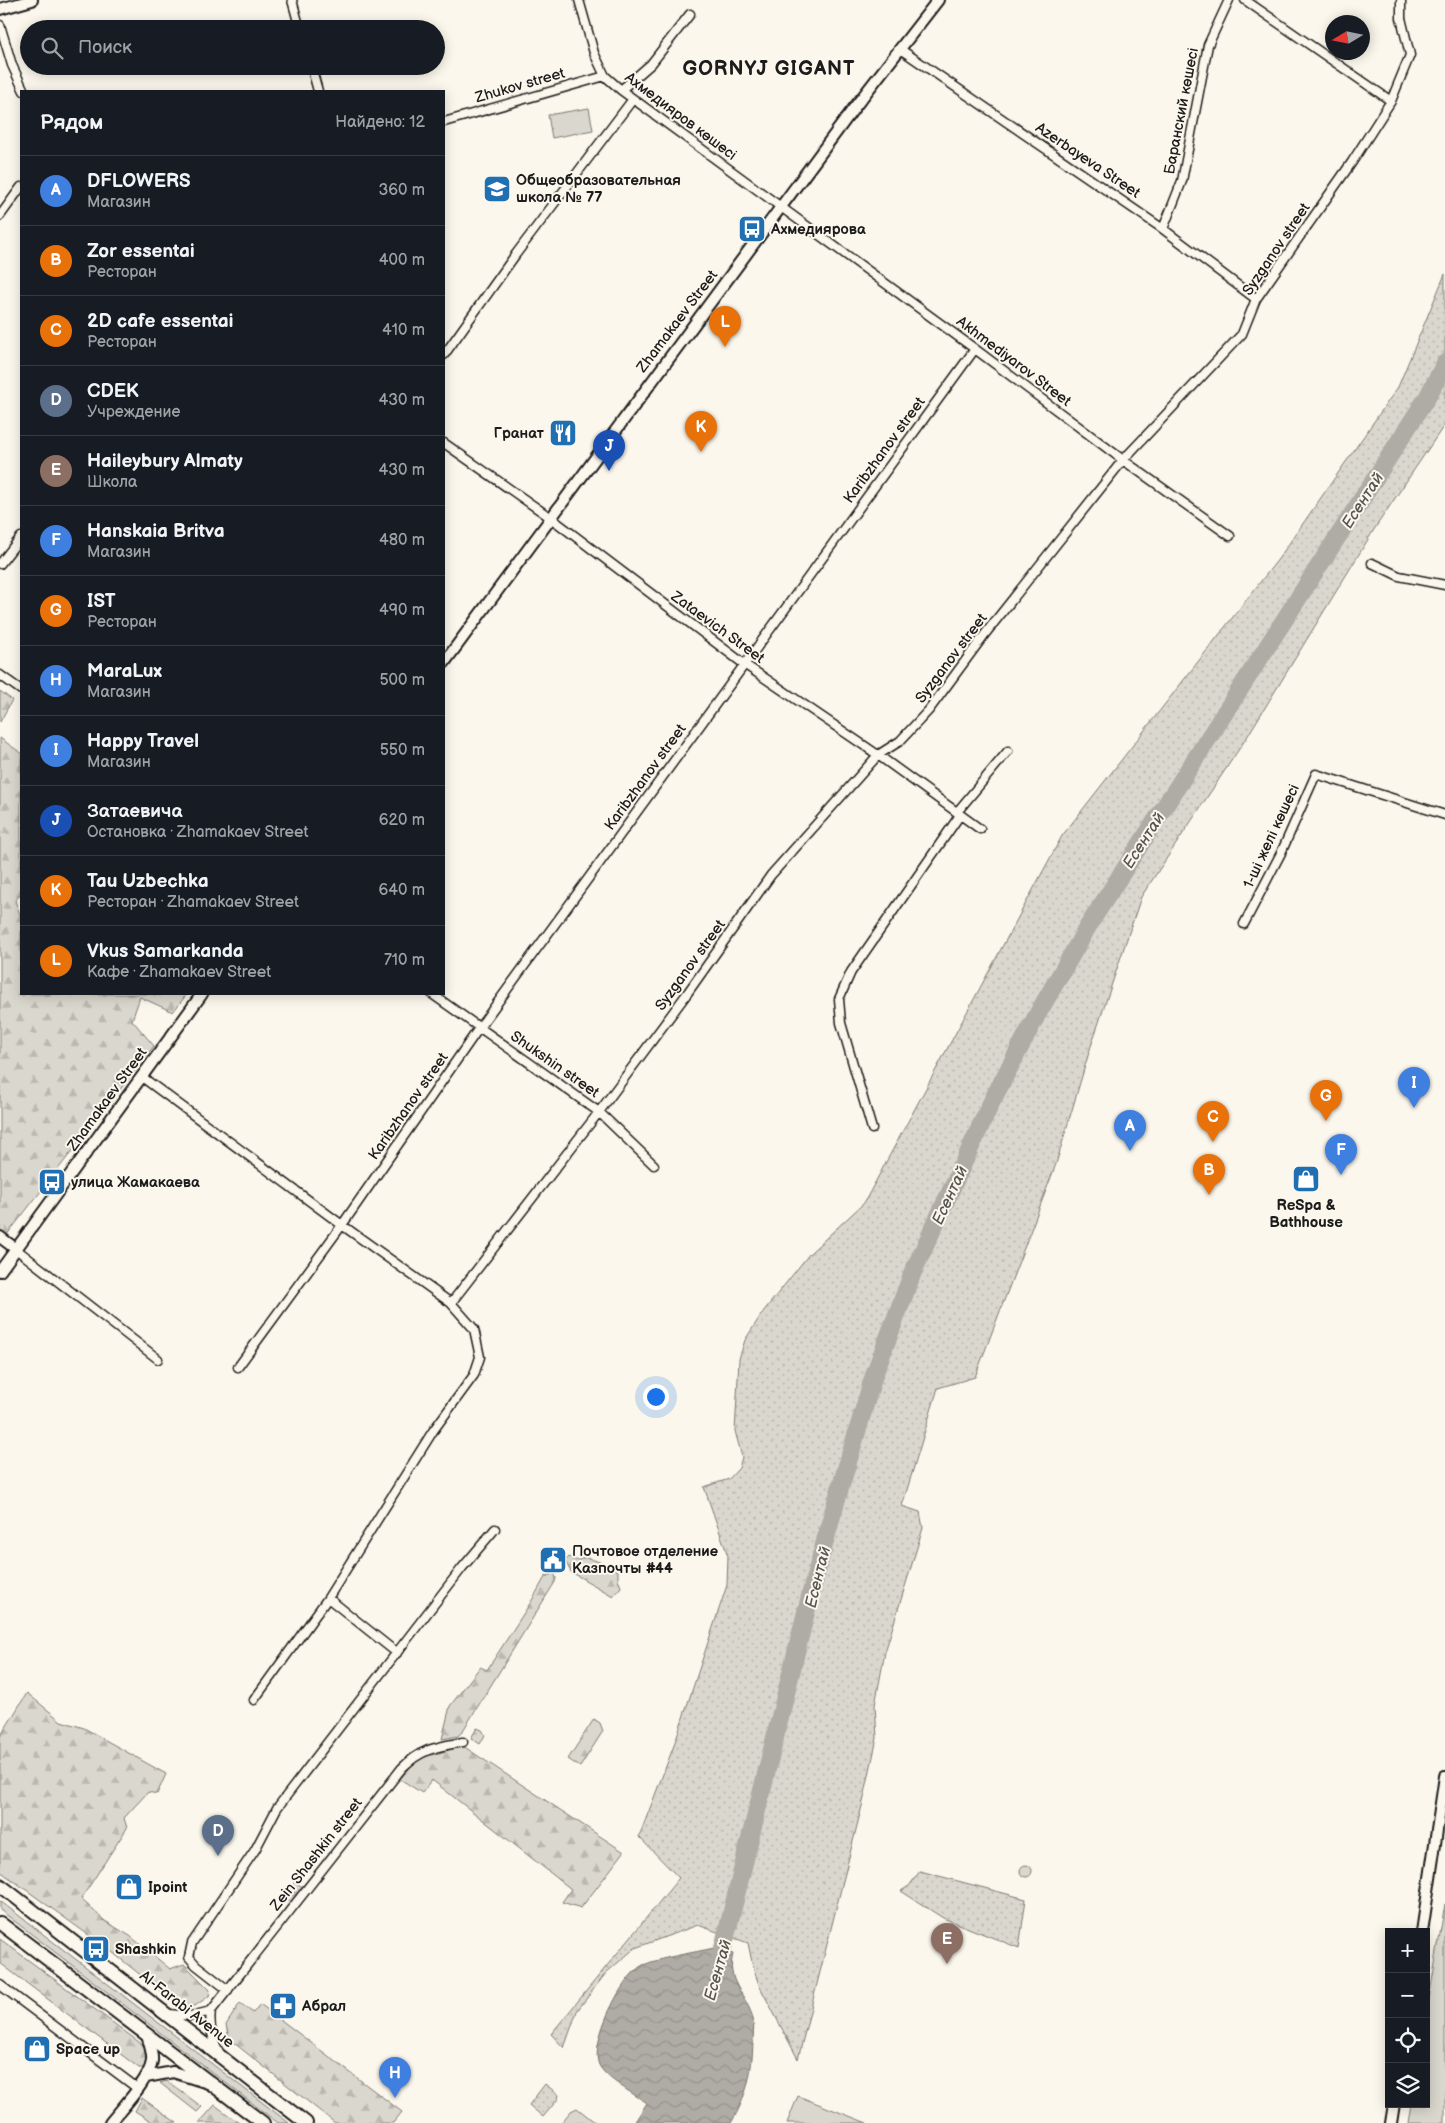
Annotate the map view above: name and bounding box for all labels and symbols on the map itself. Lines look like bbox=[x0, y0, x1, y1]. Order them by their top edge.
north arrow bbox=[1325, 15, 1370, 60]
street label: Баранский көшесі bbox=[1160, 46, 1203, 176]
district label: GORNYJ GIGANT bbox=[683, 57, 856, 81]
street label: Zhukov street bbox=[472, 64, 567, 108]
street label: Ахмедияров көшесі bbox=[620, 68, 740, 165]
street label: Azerbayeva Street bbox=[1032, 118, 1144, 203]
place label: Общеобразовательная школа № 77 bbox=[516, 171, 681, 207]
school or university icon: Общеобразовательная школа № 77 bbox=[482, 174, 512, 204]
street label: Syzganov street bbox=[1238, 199, 1315, 299]
bus stop icon: Ахмедиярова bbox=[737, 214, 767, 244]
place label: Ахмедиярова bbox=[770, 220, 866, 239]
street label: Zhamakaev Street bbox=[632, 266, 722, 377]
pin: L bbox=[709, 306, 741, 347]
street label: Akhmediyarov Street bbox=[953, 312, 1075, 411]
street label: Karibzhanov street bbox=[839, 393, 930, 507]
pin: K bbox=[685, 411, 717, 452]
restaurant icon: Гранат bbox=[548, 418, 578, 448]
place label: Гранат bbox=[494, 424, 545, 443]
pin: J bbox=[593, 430, 625, 471]
water label: Есентай bbox=[1338, 470, 1388, 532]
street label: Zataevich Street bbox=[666, 586, 769, 668]
street label: Syzganov street bbox=[911, 609, 992, 707]
street label: Karibzhanov street bbox=[600, 720, 691, 834]
street label: 1-ші желі көшесі bbox=[1239, 781, 1304, 891]
water label: Есентай bbox=[1119, 810, 1169, 872]
street label: Syzganov street bbox=[651, 916, 730, 1014]
street label: Shukshin street bbox=[507, 1027, 603, 1102]
street label: Zhamakaev Street bbox=[63, 1043, 152, 1156]
street label: Karibzhanov street bbox=[364, 1049, 453, 1164]
pin: I bbox=[1398, 1067, 1430, 1108]
pin: G bbox=[1310, 1080, 1342, 1121]
pin: C bbox=[1197, 1101, 1229, 1142]
pin: A bbox=[1114, 1110, 1146, 1151]
pin: F bbox=[1325, 1134, 1357, 1175]
pin: B bbox=[1193, 1154, 1225, 1195]
water label: Есентай bbox=[929, 1163, 972, 1228]
shop icon: ReSpa & Bathhouse bbox=[1291, 1164, 1321, 1194]
bus stop icon: улица Жамакаева bbox=[37, 1167, 67, 1197]
place label: улица Жамакаева bbox=[71, 1173, 200, 1192]
place label: ReSpa & Bathhouse bbox=[1269, 1196, 1343, 1232]
your location bbox=[643, 1384, 669, 1410]
place label: Почтовое отделение Казпочты #44 bbox=[572, 1542, 718, 1578]
public building icon: Почтовое отделение Казпочты #44 bbox=[538, 1545, 568, 1575]
water label: Есентай bbox=[802, 1545, 835, 1610]
street label: Zein Shashkin street bbox=[266, 1794, 367, 1915]
pin: D bbox=[202, 1815, 234, 1856]
shop icon: Ipoint bbox=[114, 1872, 144, 1902]
place label: Ipoint bbox=[148, 1878, 187, 1897]
pin: E bbox=[931, 1923, 963, 1964]
bus stop icon: Shashkin bbox=[81, 1934, 111, 1964]
water label: Есентай bbox=[701, 1938, 736, 2003]
place label: Shashkin bbox=[115, 1940, 176, 1959]
street label: Al-Farabi Avenue bbox=[136, 1967, 238, 2052]
pharmacy icon: Абрал bbox=[268, 1991, 298, 2021]
place label: Абрал bbox=[301, 1997, 346, 2016]
shop icon: Space up bbox=[22, 2034, 52, 2064]
place label: Space up bbox=[56, 2040, 121, 2059]
pin: H bbox=[379, 2057, 411, 2098]

